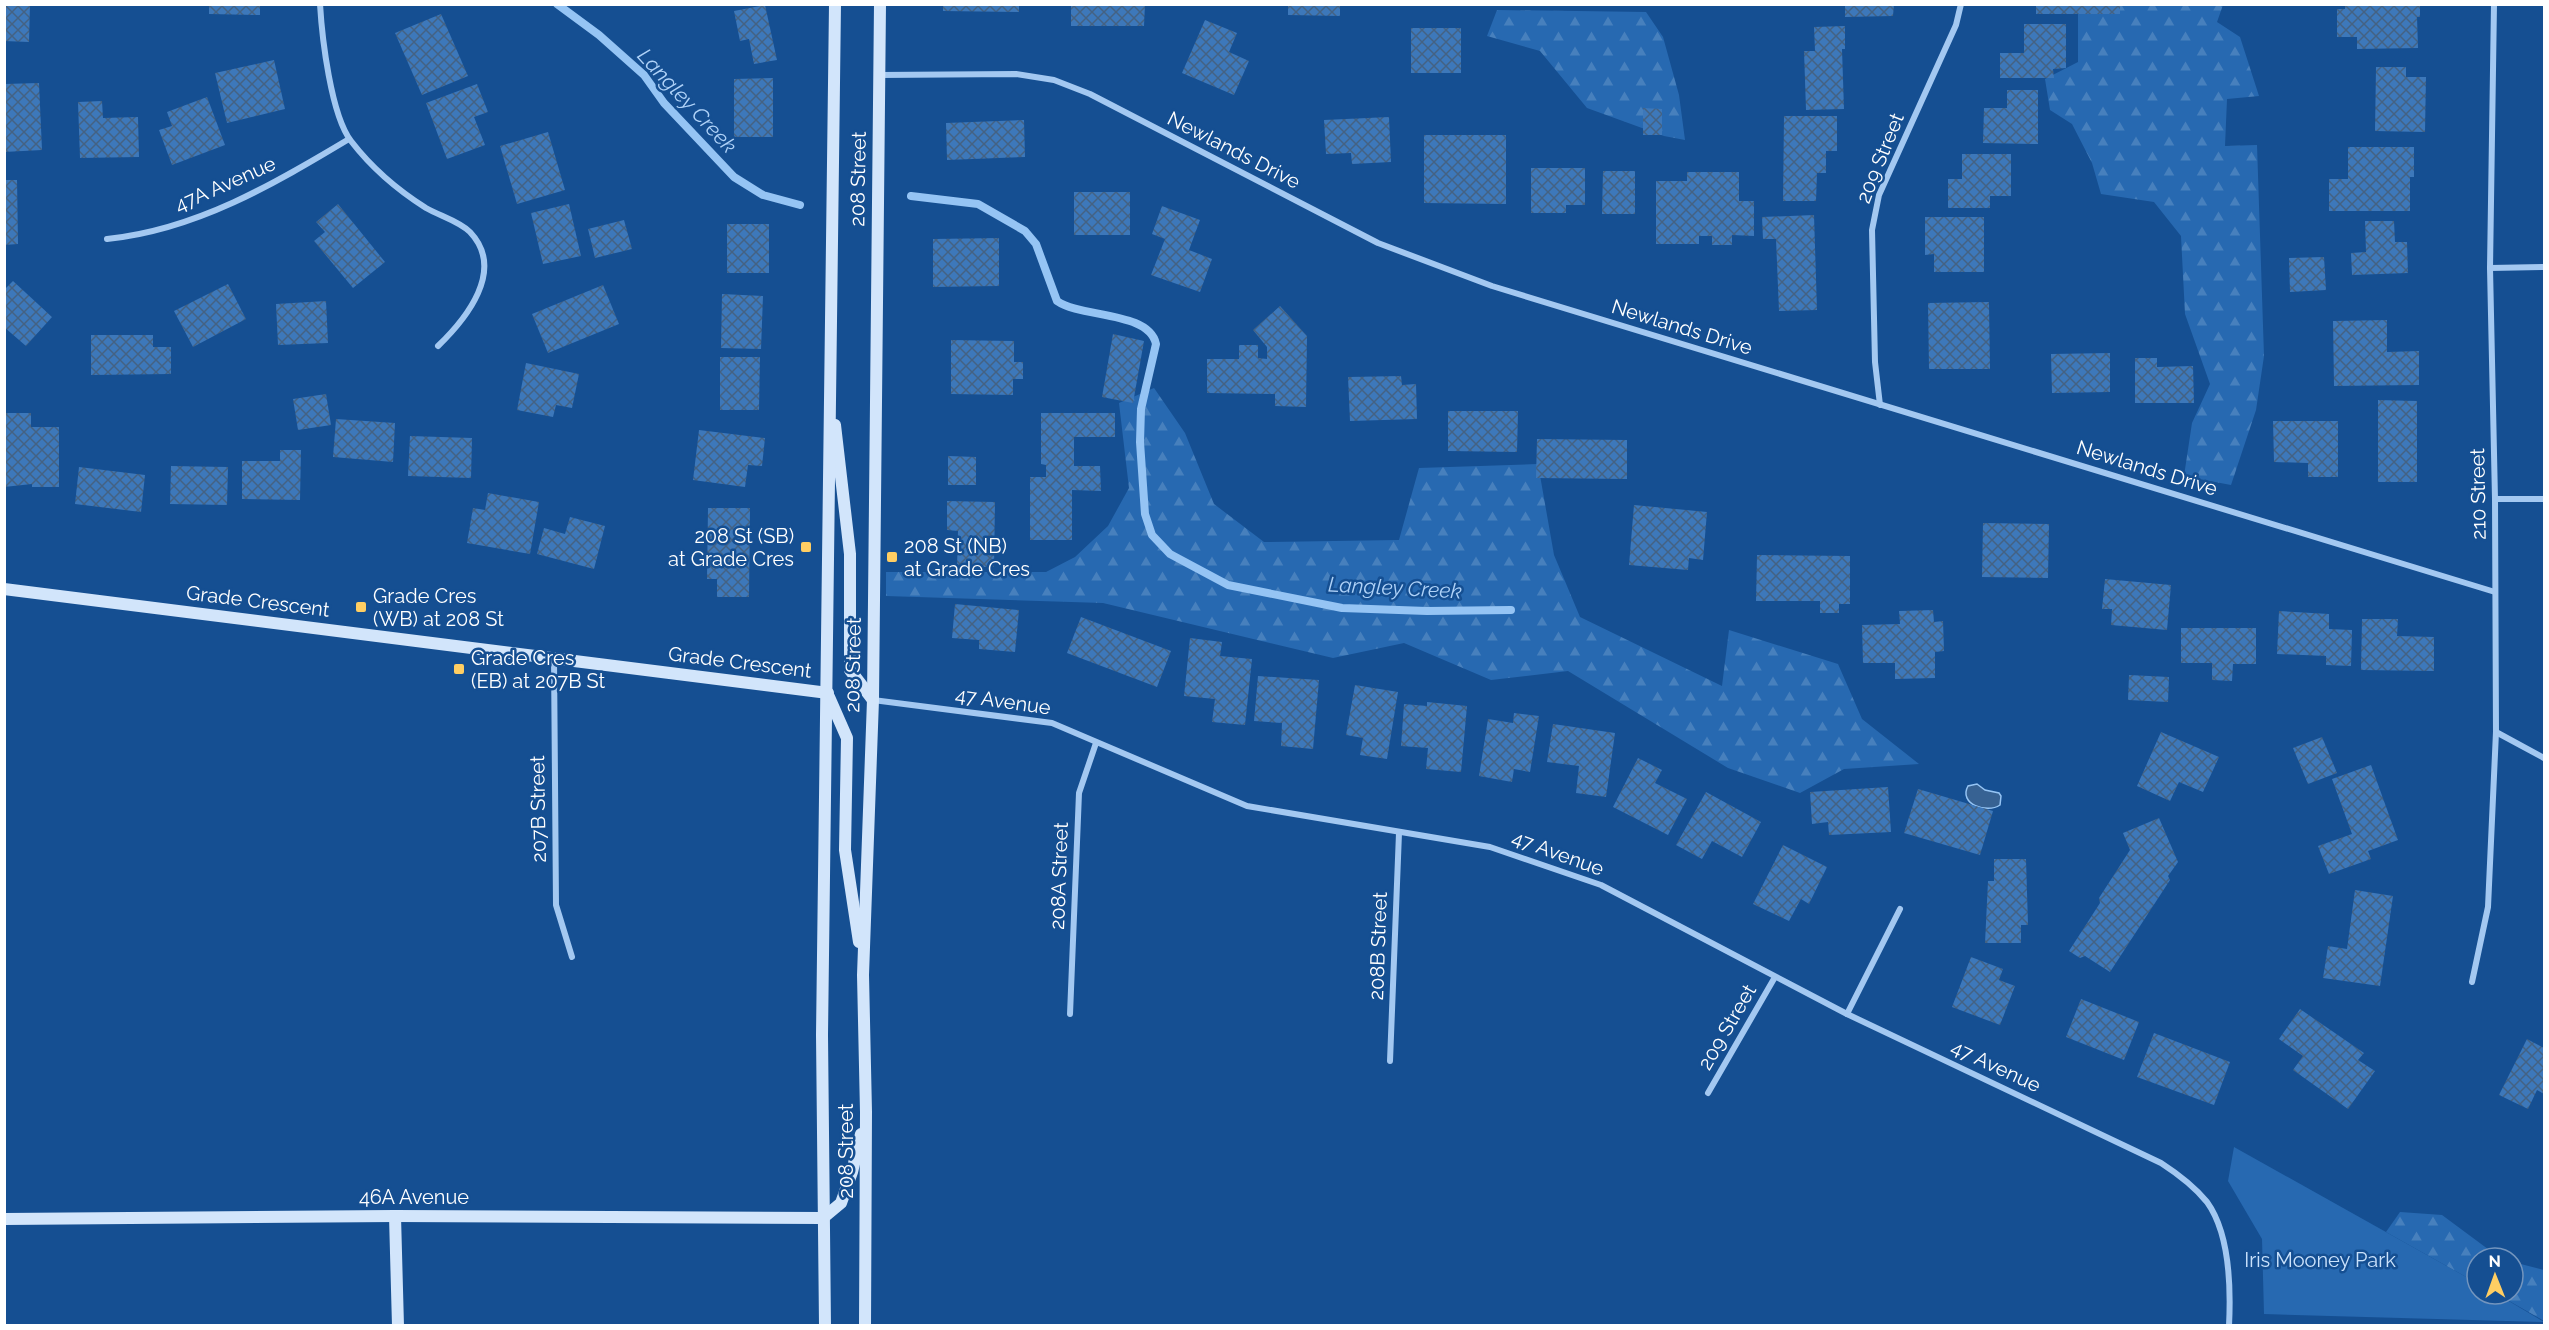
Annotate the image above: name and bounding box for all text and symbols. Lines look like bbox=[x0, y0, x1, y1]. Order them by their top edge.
water label: Langley Creek bbox=[633, 43, 742, 158]
street label: Newlands Drive bbox=[1164, 106, 1305, 194]
street label: 209 Street bbox=[1851, 109, 1909, 207]
street label: 208 Street bbox=[845, 131, 871, 227]
street label: 47A Avenue bbox=[171, 151, 280, 217]
street label: Newlands Drive bbox=[1609, 294, 1756, 360]
street label: Newlands Drive bbox=[2074, 435, 2221, 501]
street label: 210 Street bbox=[2465, 448, 2491, 540]
place label: 208 St (SB) at Grade Cres bbox=[668, 524, 794, 571]
place label: 208 St (NB) at Grade Cres bbox=[904, 534, 1030, 581]
marker: 208 St (SB) at Grade Cres bbox=[799, 540, 813, 554]
marker: 208 St (NB) at Grade Cres bbox=[885, 550, 899, 564]
water label: Langley Creek bbox=[1328, 572, 1463, 603]
street label: Grade Crescent bbox=[185, 580, 331, 622]
place label: Grade Cres (WB) at 208 St bbox=[373, 584, 504, 631]
marker: Grade Cres (WB) at 208 St bbox=[354, 600, 368, 614]
street label: 208 Street bbox=[840, 617, 866, 713]
street label: Grade Crescent bbox=[667, 641, 813, 683]
place label: Grade Cres (EB) at 207B St bbox=[471, 646, 606, 693]
marker: Grade Cres (EB) at 207B St bbox=[452, 662, 466, 676]
street label: 47 Avenue bbox=[954, 682, 1053, 720]
street label: 207B Street bbox=[525, 755, 551, 863]
street label: 208A Street bbox=[1045, 821, 1073, 930]
street label: 47 Avenue bbox=[1509, 825, 1608, 881]
street label: 208B Street bbox=[1364, 891, 1392, 1001]
street label: 209 Street bbox=[1693, 980, 1761, 1074]
street label: 47 Avenue bbox=[1947, 1035, 2045, 1097]
street label: 208 Street bbox=[834, 1103, 858, 1199]
street label: 46A Avenue bbox=[359, 1185, 469, 1209]
north arrow bbox=[2465, 1246, 2525, 1306]
park label: Iris Mooney Park bbox=[2244, 1248, 2396, 1272]
text: N bbox=[2488, 1252, 2501, 1271]

